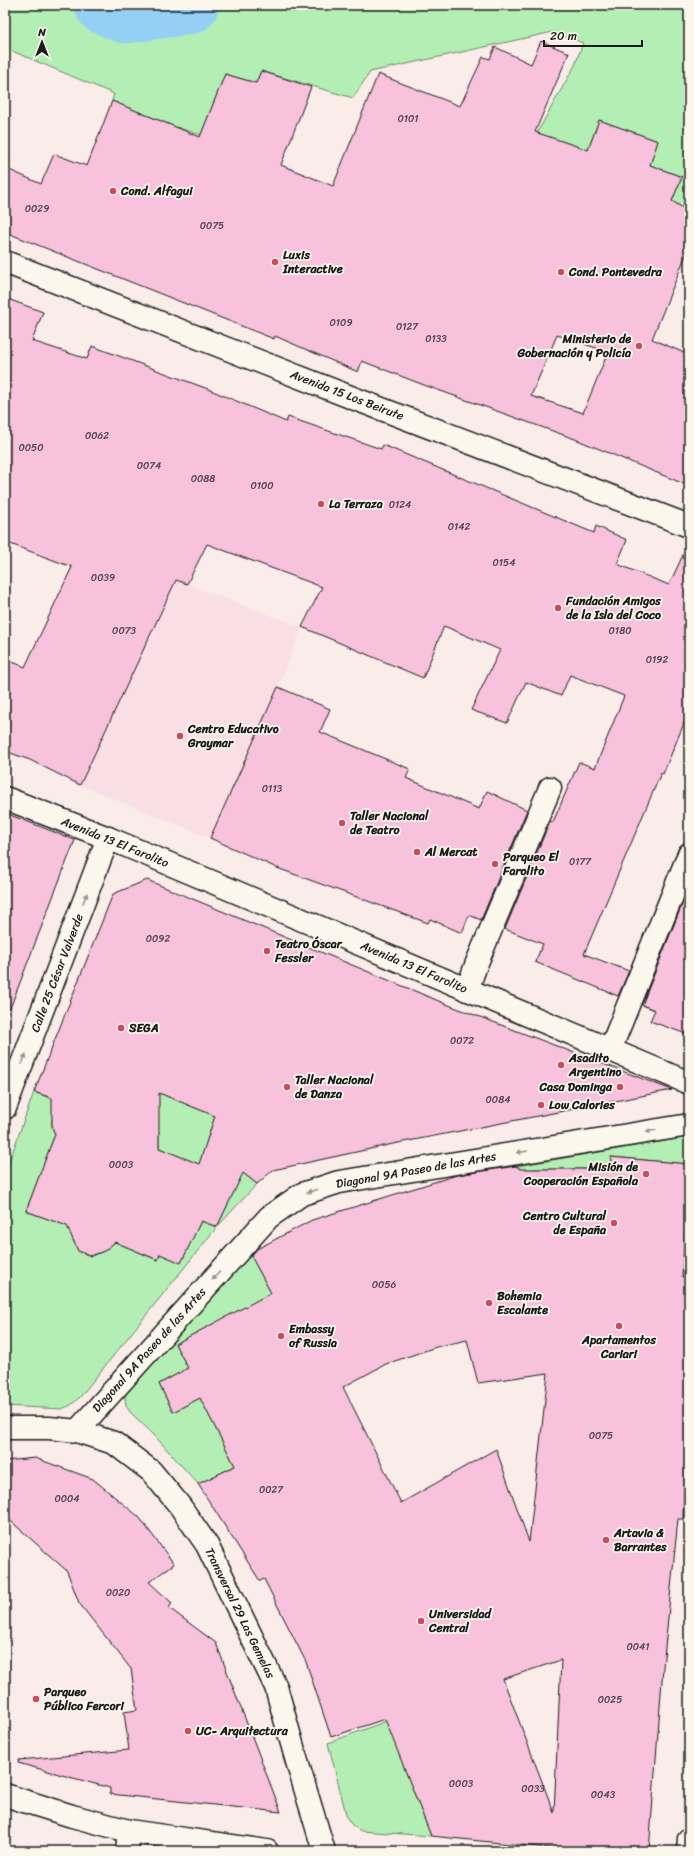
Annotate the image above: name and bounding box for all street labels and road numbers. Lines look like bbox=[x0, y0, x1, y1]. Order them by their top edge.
street label: Avenida 15 Los Beirute bbox=[286, 363, 407, 427]
street label: Avenida 13 El Farolito bbox=[57, 810, 172, 874]
street label: Calle 25 César Valverde bbox=[24, 910, 90, 1036]
street label: Avenida 13 El Farolito bbox=[356, 934, 471, 1000]
street label: Diagonal 9A Paseo de las Artes bbox=[334, 1145, 498, 1195]
street label: Diagonal 9A Paseo de las Artes bbox=[86, 1282, 212, 1418]
street label: Transversal 29 Las Gemelas bbox=[199, 1544, 282, 1683]

